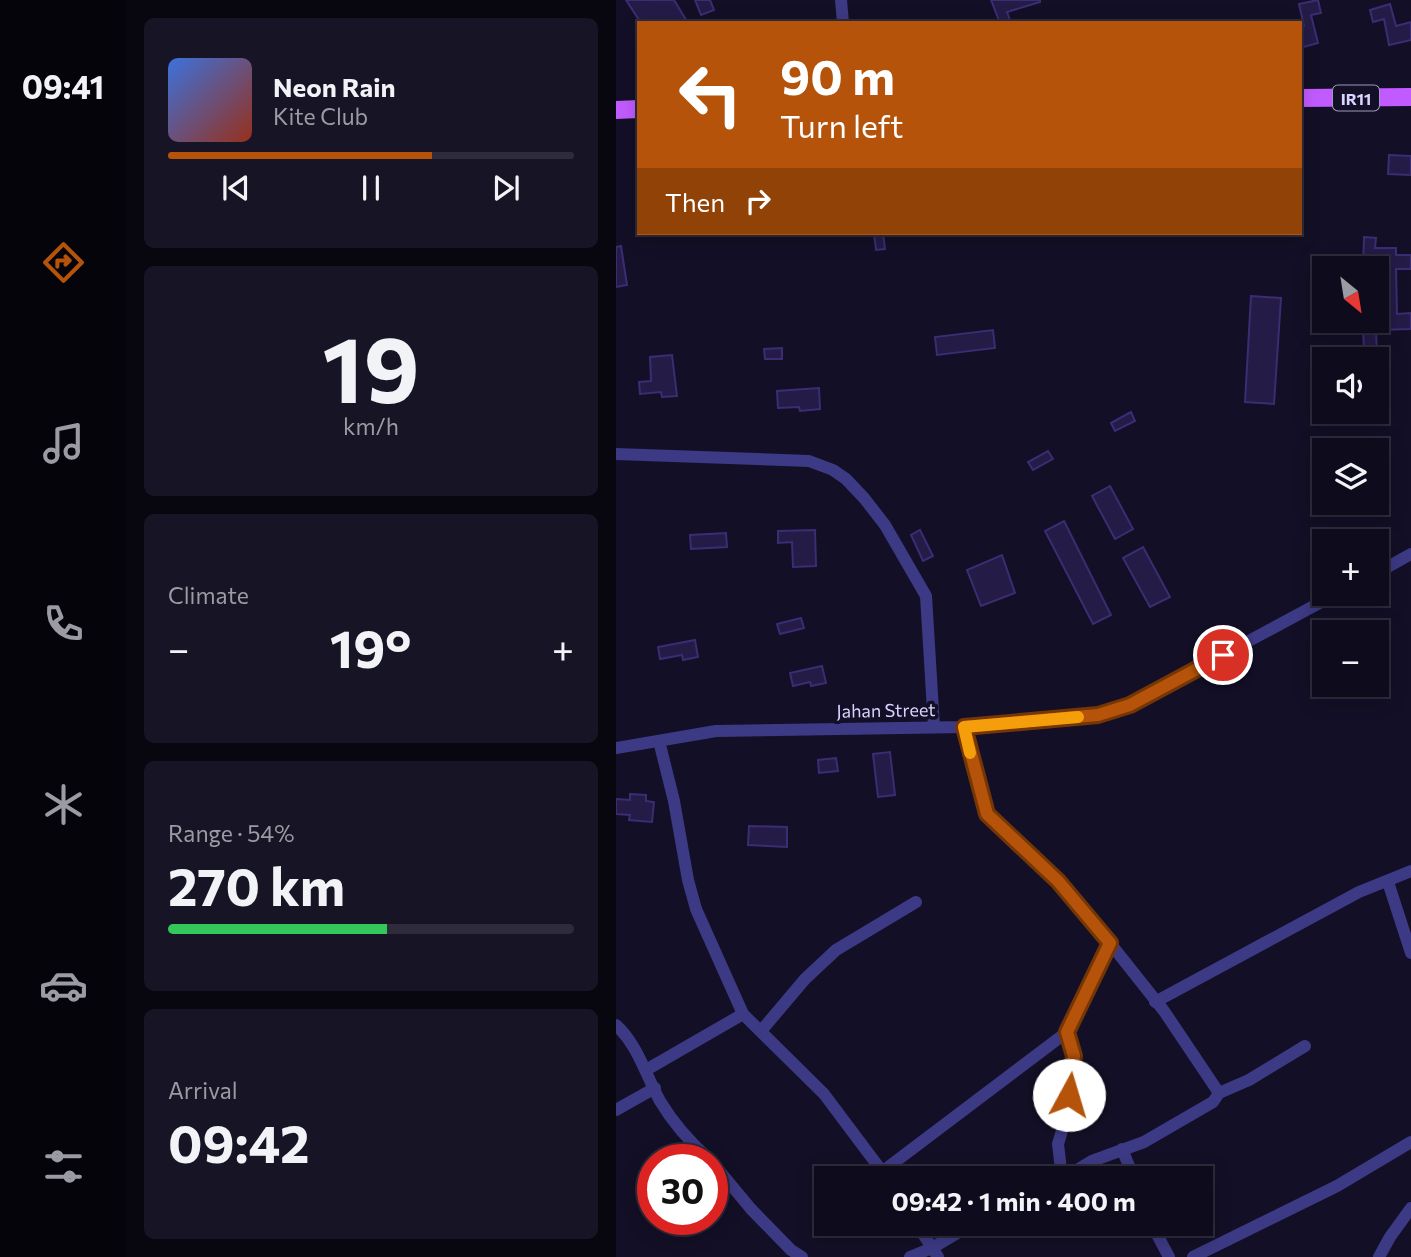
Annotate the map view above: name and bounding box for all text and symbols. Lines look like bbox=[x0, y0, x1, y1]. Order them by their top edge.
text: 90 m bbox=[780, 45, 895, 105]
icon: left bbox=[665, 49, 756, 140]
text: 09:41 bbox=[22, 66, 104, 106]
text: Neon Rain bbox=[273, 71, 396, 102]
road number: IR11 bbox=[1333, 86, 1379, 110]
text: Kite Club bbox=[273, 102, 368, 130]
text: Turn left bbox=[780, 105, 904, 145]
icon: previous bbox=[217, 169, 255, 207]
icon: pause bbox=[352, 169, 390, 207]
icon: next bbox=[487, 169, 525, 207]
icon: right bbox=[739, 182, 777, 220]
text: Then bbox=[665, 186, 725, 217]
icon: directions bbox=[39, 238, 88, 287]
north arrow bbox=[1312, 256, 1390, 332]
map controls bbox=[1312, 256, 1389, 697]
text: 19 bbox=[322, 310, 420, 422]
button: sound bbox=[1312, 347, 1389, 424]
text: km/h bbox=[343, 412, 399, 440]
icon: music bbox=[39, 419, 88, 468]
button: layers bbox=[1312, 438, 1389, 515]
button: + bbox=[1312, 529, 1389, 606]
text: Climate bbox=[168, 581, 249, 609]
icon: phone bbox=[39, 599, 88, 648]
text: 19° bbox=[330, 615, 411, 679]
button: − bbox=[1312, 620, 1389, 697]
text: − bbox=[168, 624, 190, 671]
text: + bbox=[552, 624, 574, 671]
pin bbox=[1193, 625, 1253, 685]
icon: arrive bbox=[1204, 636, 1242, 674]
street label: Jahan Street bbox=[836, 698, 936, 722]
icon: climate bbox=[39, 780, 88, 829]
text: Range · 54% bbox=[168, 819, 294, 847]
text: 270 km bbox=[168, 853, 345, 917]
icon: car bbox=[39, 961, 88, 1010]
position arrow bbox=[1032, 1058, 1106, 1132]
text: Arrival bbox=[168, 1076, 238, 1104]
text: 09:42 bbox=[168, 1110, 310, 1174]
icon: filters bbox=[39, 1142, 88, 1191]
speed limit sign: 30 bbox=[637, 1144, 728, 1235]
text: 09:42 · 1 min · 400 m bbox=[891, 1185, 1136, 1216]

